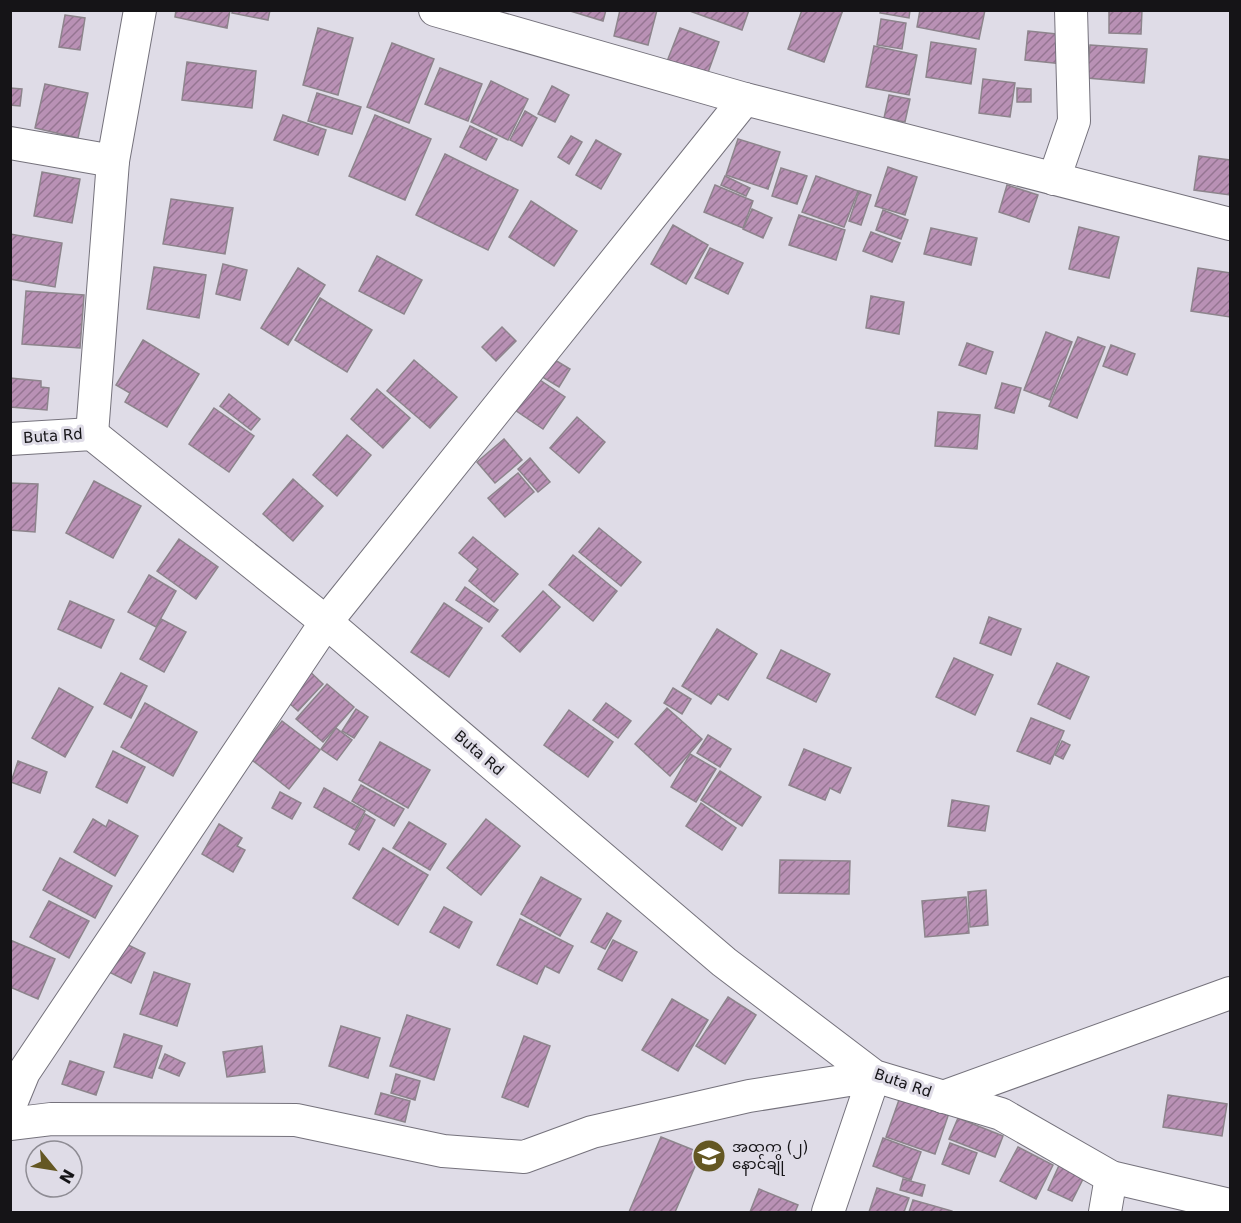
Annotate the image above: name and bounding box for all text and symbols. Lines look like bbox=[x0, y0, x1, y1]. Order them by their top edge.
street label: Buta Rd bbox=[23, 425, 83, 447]
street label: Buta Rd bbox=[451, 727, 507, 779]
street label: Buta Rd bbox=[872, 1065, 934, 1101]
school or university icon: အထက (၂) နောင်ချို bbox=[691, 1138, 727, 1174]
place label: အထက (၂) နောင်ချို bbox=[732, 1138, 808, 1176]
north arrow bbox=[24, 1139, 84, 1199]
text: N bbox=[55, 1166, 78, 1187]

